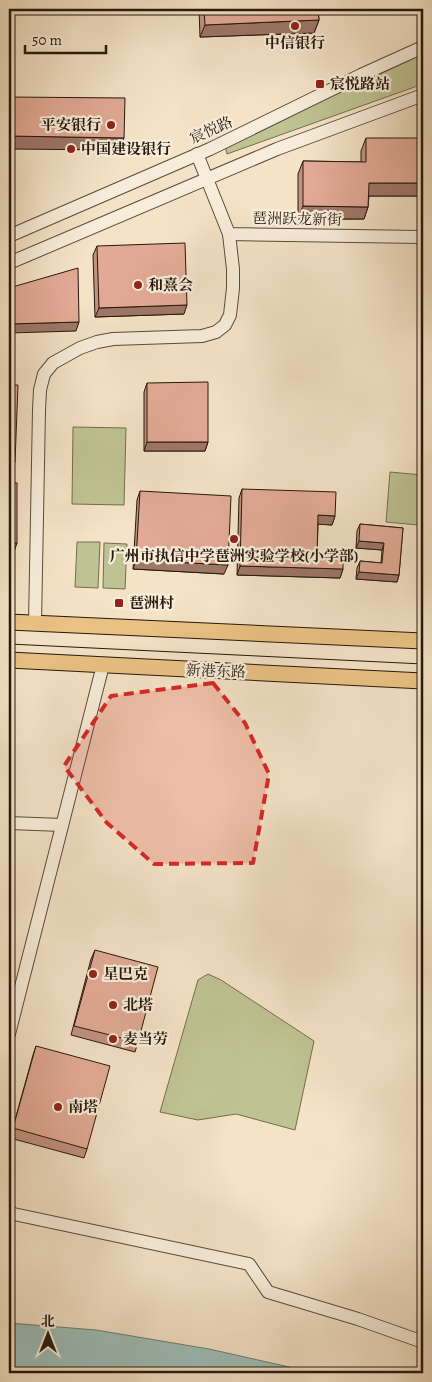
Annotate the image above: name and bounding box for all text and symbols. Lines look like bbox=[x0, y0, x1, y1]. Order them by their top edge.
marker: 中信银行 bbox=[289, 20, 301, 32]
scale bar bbox=[25, 22, 106, 54]
text: 50 m bbox=[32, 30, 62, 50]
place label: 中信银行 bbox=[265, 33, 325, 53]
place label: 宸悦路站 bbox=[330, 74, 390, 94]
marker: 宸悦路站 bbox=[314, 78, 326, 90]
street label: 宸悦路 bbox=[186, 112, 236, 148]
place label: 平安银行 bbox=[41, 115, 101, 135]
marker: 平安银行 bbox=[105, 119, 117, 131]
place label: 中国建设银行 bbox=[81, 139, 171, 159]
marker: 中国建设银行 bbox=[65, 143, 77, 155]
street label: 琶洲跃龙新街 bbox=[252, 208, 342, 230]
place label: 和熹会 bbox=[148, 275, 193, 295]
marker: 和熹会 bbox=[132, 279, 144, 291]
marker: 广州市执信中学琶洲实验学校(小学部) bbox=[228, 533, 240, 545]
place label: 广州市执信中学琶洲实验学校(小学部) bbox=[110, 546, 358, 566]
place label: 琶洲村 bbox=[129, 593, 174, 613]
marker: 琶洲村 bbox=[113, 597, 125, 609]
street label: 新港东路 bbox=[186, 660, 246, 682]
place label: 星巴克 bbox=[103, 964, 148, 984]
marker: 星巴克 bbox=[87, 968, 99, 980]
place label: 北塔 bbox=[123, 995, 153, 1015]
marker: 北塔 bbox=[107, 999, 119, 1011]
place label: 麦当劳 bbox=[123, 1029, 168, 1049]
marker: 麦当劳 bbox=[107, 1033, 119, 1045]
place label: 南塔 bbox=[68, 1097, 98, 1117]
marker: 南塔 bbox=[52, 1101, 64, 1113]
north arrow bbox=[22, 1310, 72, 1360]
text: 北 bbox=[41, 1312, 55, 1331]

